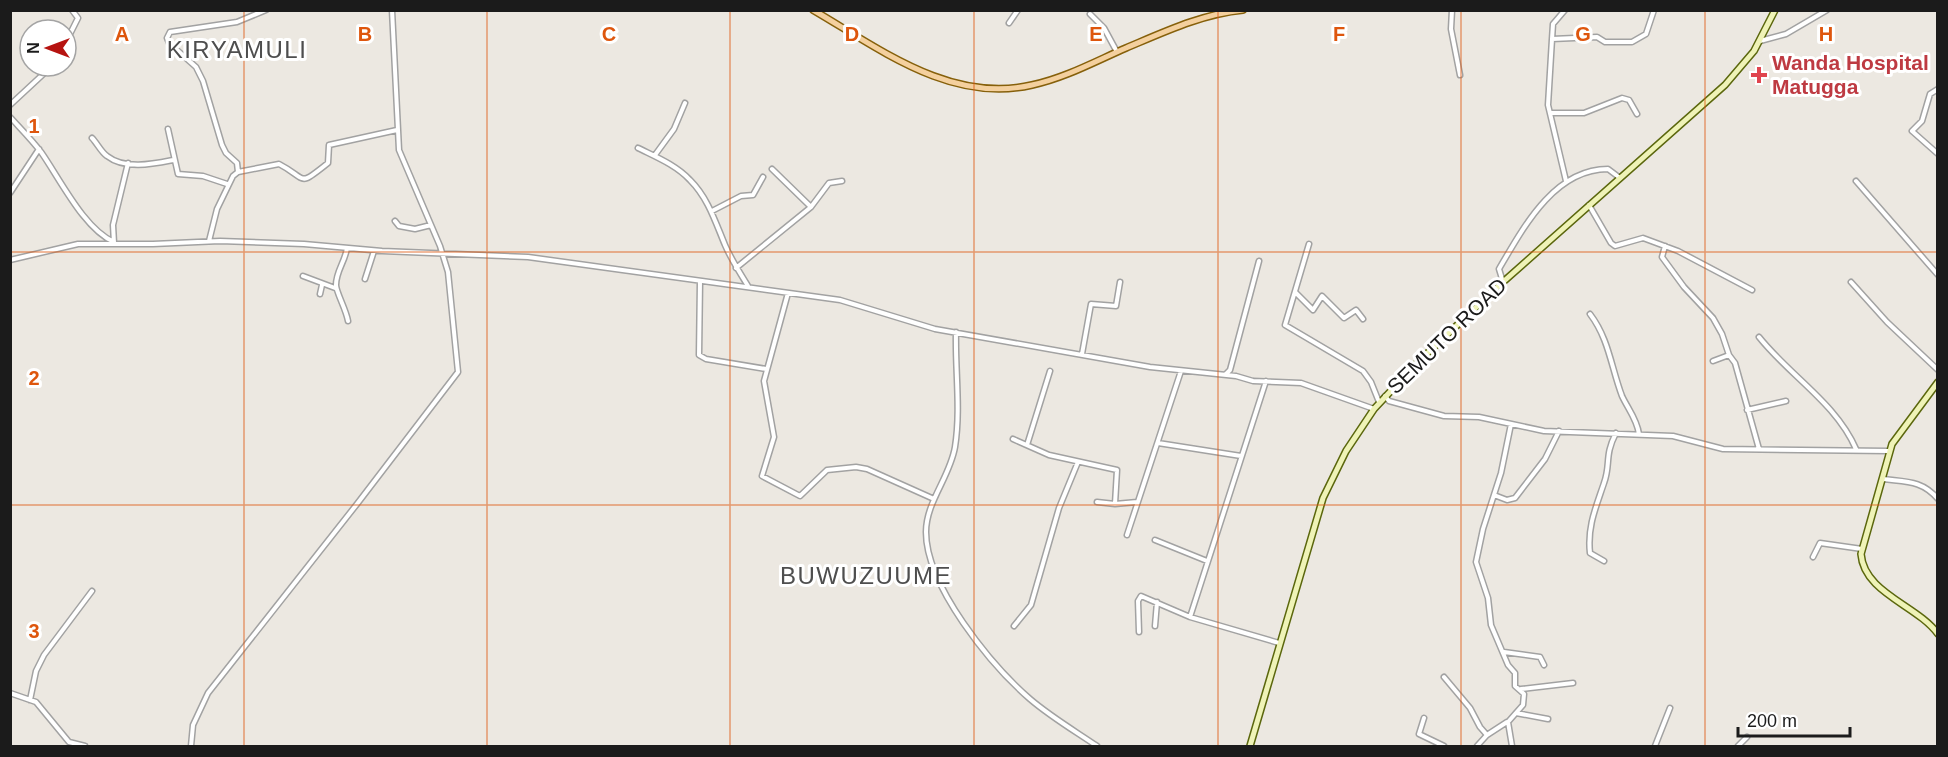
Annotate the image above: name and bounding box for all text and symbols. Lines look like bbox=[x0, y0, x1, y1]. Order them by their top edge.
north arrow bbox=[18, 18, 78, 78]
text: A bbox=[115, 23, 129, 45]
text: B bbox=[358, 23, 372, 45]
text: C bbox=[602, 23, 616, 45]
text: D bbox=[845, 23, 859, 45]
text: E bbox=[1089, 23, 1103, 45]
text: F bbox=[1333, 23, 1345, 45]
text: G bbox=[1575, 23, 1591, 45]
text: H bbox=[1819, 23, 1833, 45]
district label: KIRYAMULI bbox=[167, 36, 307, 63]
text: N bbox=[25, 42, 42, 54]
place label: Wanda Hospital Matugga bbox=[1772, 51, 1929, 98]
marker: Wanda Hospital Matugga bbox=[1750, 66, 1768, 84]
text: 1 bbox=[28, 115, 40, 137]
street label: SEMUTO ROAD bbox=[1383, 273, 1511, 398]
text: 2 bbox=[28, 367, 40, 389]
district label: BUWUZUUME bbox=[780, 562, 952, 589]
text: 3 bbox=[28, 620, 40, 642]
scale bar bbox=[1738, 700, 1850, 738]
text: 200 m bbox=[1747, 711, 1797, 731]

